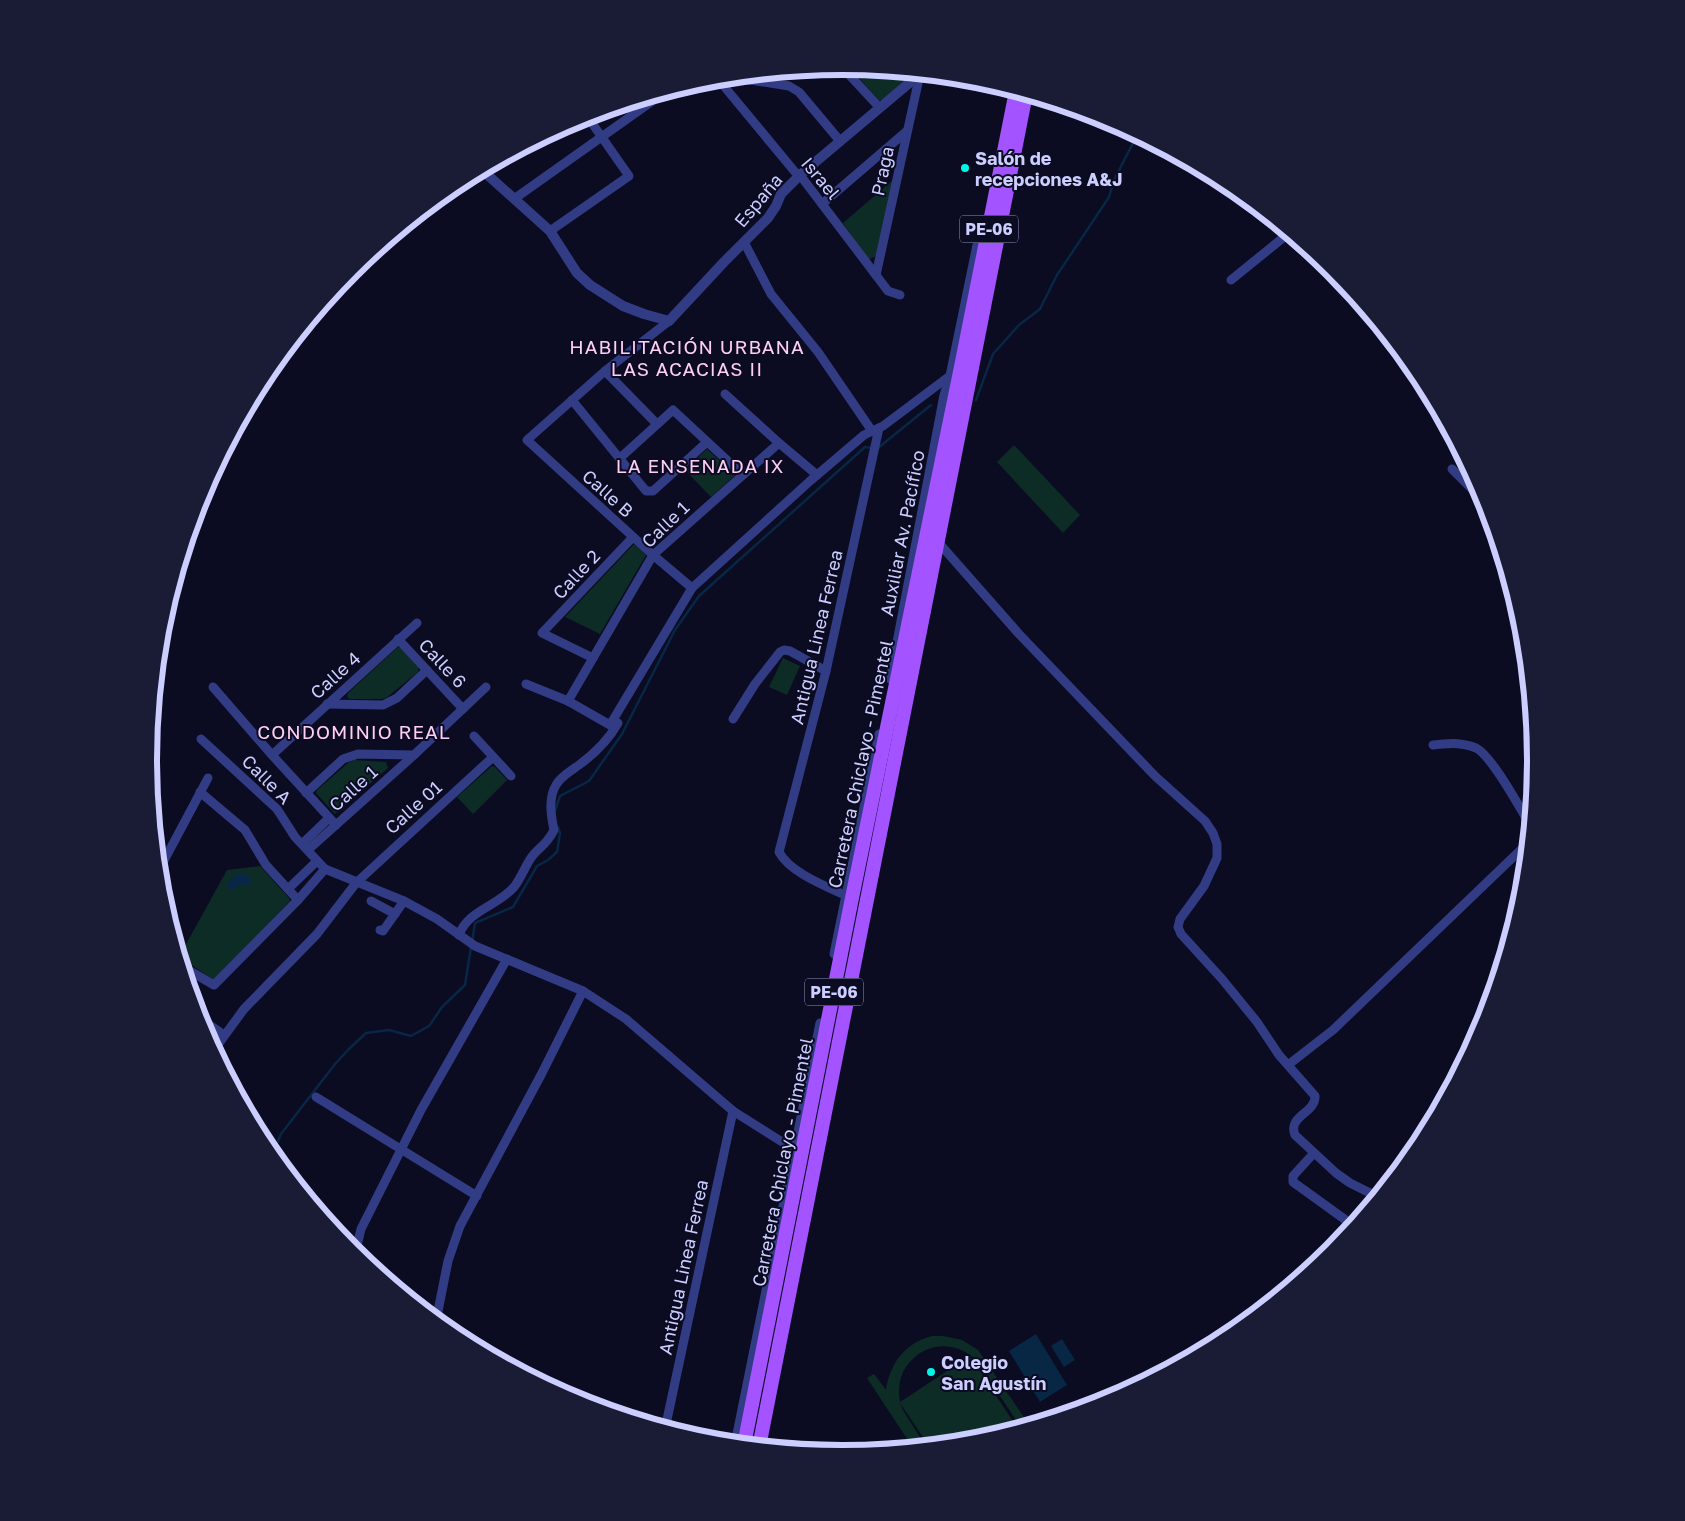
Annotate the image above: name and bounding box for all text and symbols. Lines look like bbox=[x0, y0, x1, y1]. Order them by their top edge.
street label: Praga bbox=[866, 144, 898, 198]
place label: Salón de recepciones A&J bbox=[975, 147, 1122, 190]
street label: Israel bbox=[797, 152, 845, 204]
marker: Salón de recepciones A&J bbox=[959, 162, 971, 174]
street label: España bbox=[729, 169, 787, 231]
road number: PE-06 bbox=[960, 215, 1018, 242]
district label: HABILITACIÓN URBANA LAS ACACIAS II bbox=[569, 335, 805, 380]
street label: Auxiliar Av. Pacífico bbox=[875, 448, 929, 618]
district label: LA ENSENADA IX bbox=[616, 454, 784, 477]
street label: Calle B bbox=[578, 465, 638, 521]
street label: Calle 1 bbox=[637, 496, 693, 552]
street label: Calle 2 bbox=[548, 545, 604, 603]
street label: Antigua Linea Ferrea bbox=[785, 548, 847, 726]
street label: Calle 6 bbox=[415, 634, 471, 692]
street label: Carretera Chiclayo - Pimentel bbox=[823, 638, 897, 890]
street label: Calle 4 bbox=[305, 647, 365, 703]
district label: CONDOMINIO REAL bbox=[257, 720, 451, 743]
street label: Calle A bbox=[238, 750, 296, 808]
street label: Calle 1 bbox=[324, 760, 382, 815]
street label: Calle 01 bbox=[380, 776, 446, 838]
road number: PE-06 bbox=[805, 979, 863, 1006]
street label: Carretera Chiclayo - Pimentel bbox=[747, 1035, 817, 1288]
street label: Antigua Linea Ferrea bbox=[654, 1178, 712, 1356]
place label: Colegio San Agustín bbox=[941, 1351, 1046, 1394]
marker: Colegio San Agustín bbox=[925, 1366, 937, 1378]

